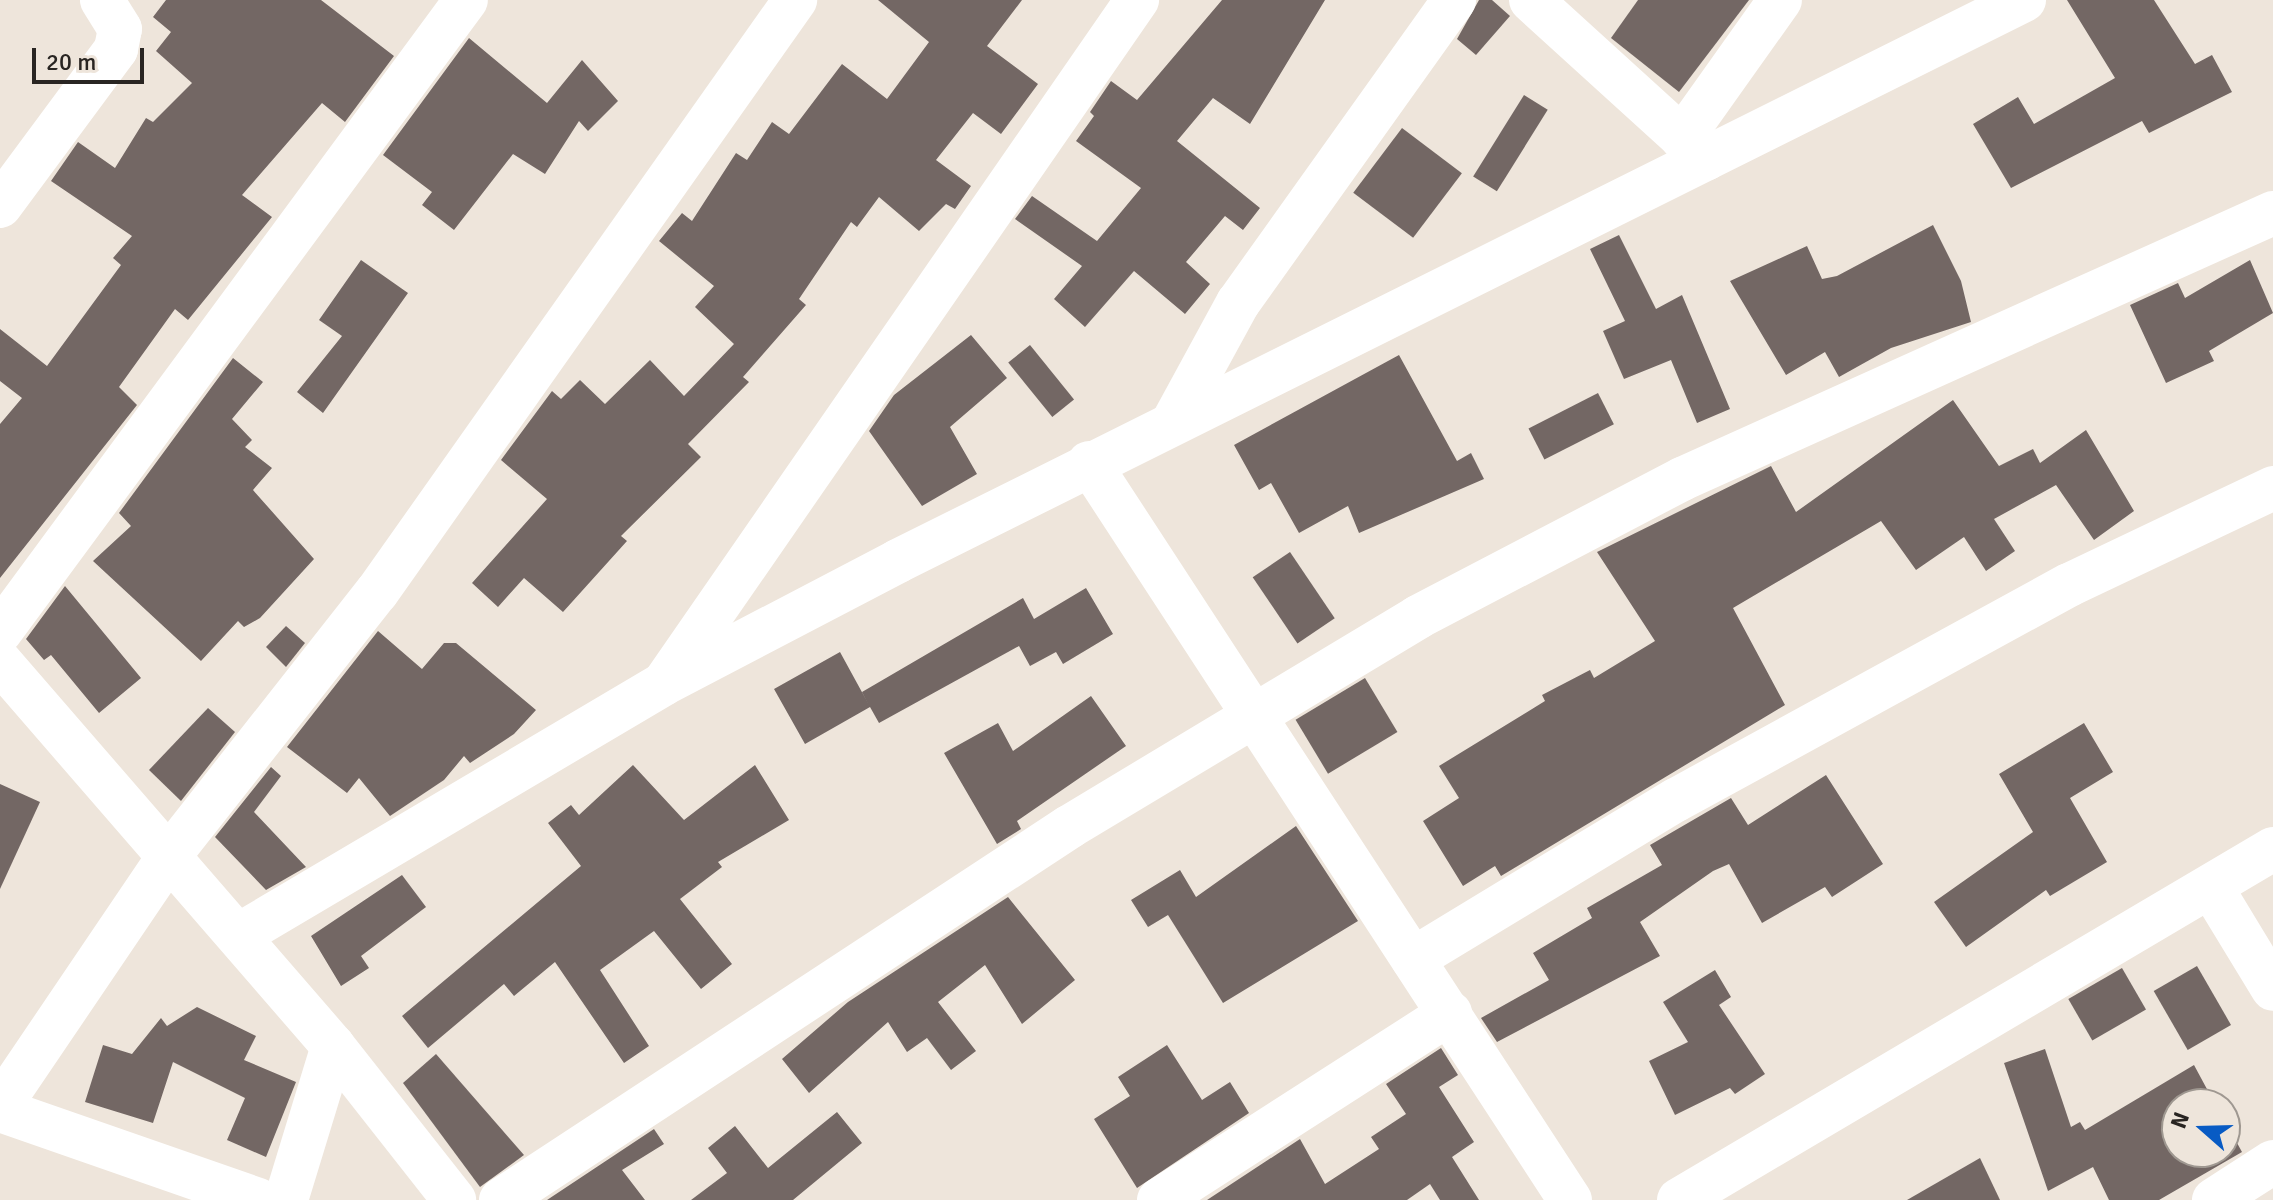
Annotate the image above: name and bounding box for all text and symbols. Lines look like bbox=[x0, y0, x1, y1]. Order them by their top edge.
scale bar bbox=[36, 32, 148, 82]
text: 20 m bbox=[46, 47, 96, 77]
north arrow bbox=[2161, 1088, 2241, 1168]
text: N bbox=[2165, 1108, 2195, 1132]

